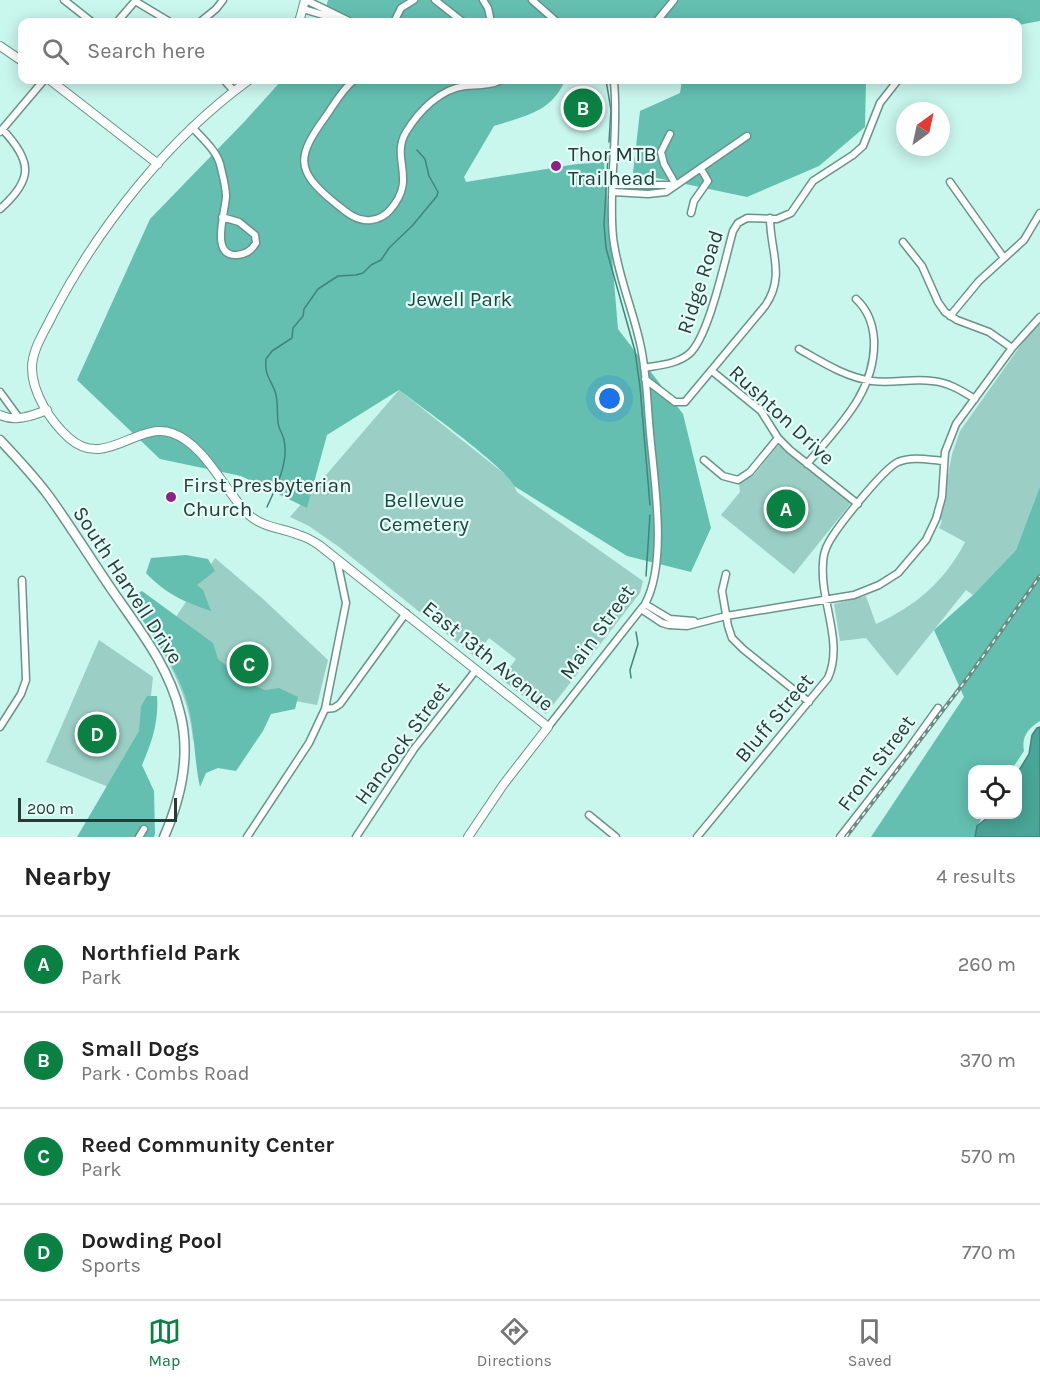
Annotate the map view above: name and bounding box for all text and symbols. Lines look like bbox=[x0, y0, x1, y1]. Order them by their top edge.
search box bbox=[18, 18, 1022, 84]
icon: search bbox=[39, 35, 72, 68]
text: Search here bbox=[87, 38, 205, 64]
pin: B bbox=[564, 86, 602, 130]
north arrow bbox=[896, 102, 950, 156]
place label: Thor MTB Trailhead bbox=[568, 142, 657, 190]
marker: Thor MTB Trailhead bbox=[549, 159, 563, 173]
street label: Ridge Road bbox=[672, 227, 728, 337]
park label: Jewell Park bbox=[408, 287, 512, 311]
street label: Rushton Drive bbox=[724, 360, 840, 470]
your location bbox=[595, 384, 624, 413]
place label: First Presbyterian Church bbox=[183, 473, 352, 521]
pin: A bbox=[766, 486, 806, 532]
park label: Bellevue Cemetery bbox=[379, 488, 469, 536]
marker: First Presbyterian Church bbox=[164, 490, 178, 504]
street label: South Harvell Drive bbox=[68, 502, 188, 668]
street label: Main Street bbox=[555, 580, 639, 684]
street label: East 13th Avenue bbox=[418, 596, 558, 716]
pin: C bbox=[230, 642, 268, 686]
street label: Bluff Street bbox=[730, 669, 818, 767]
street label: Hancock Street bbox=[349, 677, 455, 809]
street label: Front Street bbox=[832, 710, 920, 815]
pin: D bbox=[78, 712, 116, 756]
map controls bbox=[968, 765, 1022, 819]
button: locate bbox=[968, 765, 1022, 819]
scale bar bbox=[18, 795, 177, 822]
text: 200 m bbox=[27, 799, 74, 818]
text: Nearby bbox=[24, 861, 111, 892]
text: 4 results bbox=[936, 865, 1016, 888]
text: Northfield Park bbox=[81, 940, 240, 966]
text: A bbox=[37, 953, 50, 976]
text: 260 m bbox=[958, 953, 1016, 976]
text: Park bbox=[81, 966, 122, 989]
text: Small Dogs bbox=[81, 1036, 200, 1062]
text: B bbox=[37, 1049, 50, 1072]
text: 370 m bbox=[959, 1049, 1016, 1072]
text: Park · Combs Road bbox=[81, 1062, 250, 1085]
text: Reed Community Center bbox=[81, 1132, 334, 1158]
text: C bbox=[37, 1145, 50, 1168]
text: 570 m bbox=[960, 1145, 1016, 1168]
text: Park bbox=[81, 1158, 122, 1181]
text: Dowding Pool bbox=[81, 1228, 222, 1254]
text: D bbox=[37, 1241, 50, 1264]
text: 770 m bbox=[962, 1241, 1016, 1264]
text: Sports bbox=[81, 1254, 141, 1277]
tab: Map bbox=[148, 1315, 181, 1370]
tab: Directions bbox=[477, 1315, 552, 1370]
tab: Saved bbox=[848, 1315, 892, 1370]

